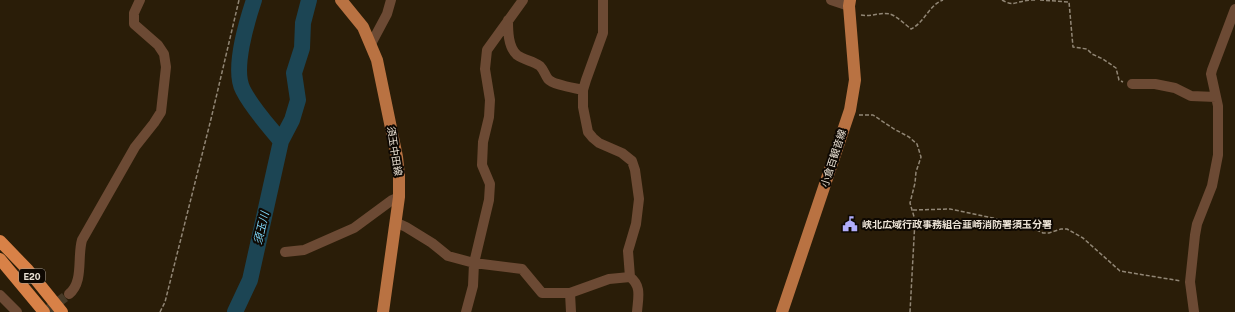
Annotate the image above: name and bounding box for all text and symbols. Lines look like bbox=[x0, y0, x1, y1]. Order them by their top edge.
street label: 須玉中田線 bbox=[385, 125, 405, 177]
street label: 小倉百観音線 bbox=[818, 128, 848, 188]
water label: 須玉川 bbox=[251, 210, 271, 245]
public building icon: 峡北広域行政事務組合韮崎消防署須玉分署 bbox=[841, 215, 859, 233]
place label: 峡北広域行政事務組合韮崎消防署須玉分署 bbox=[862, 218, 1052, 230]
road number: E20 bbox=[19, 269, 45, 283]

